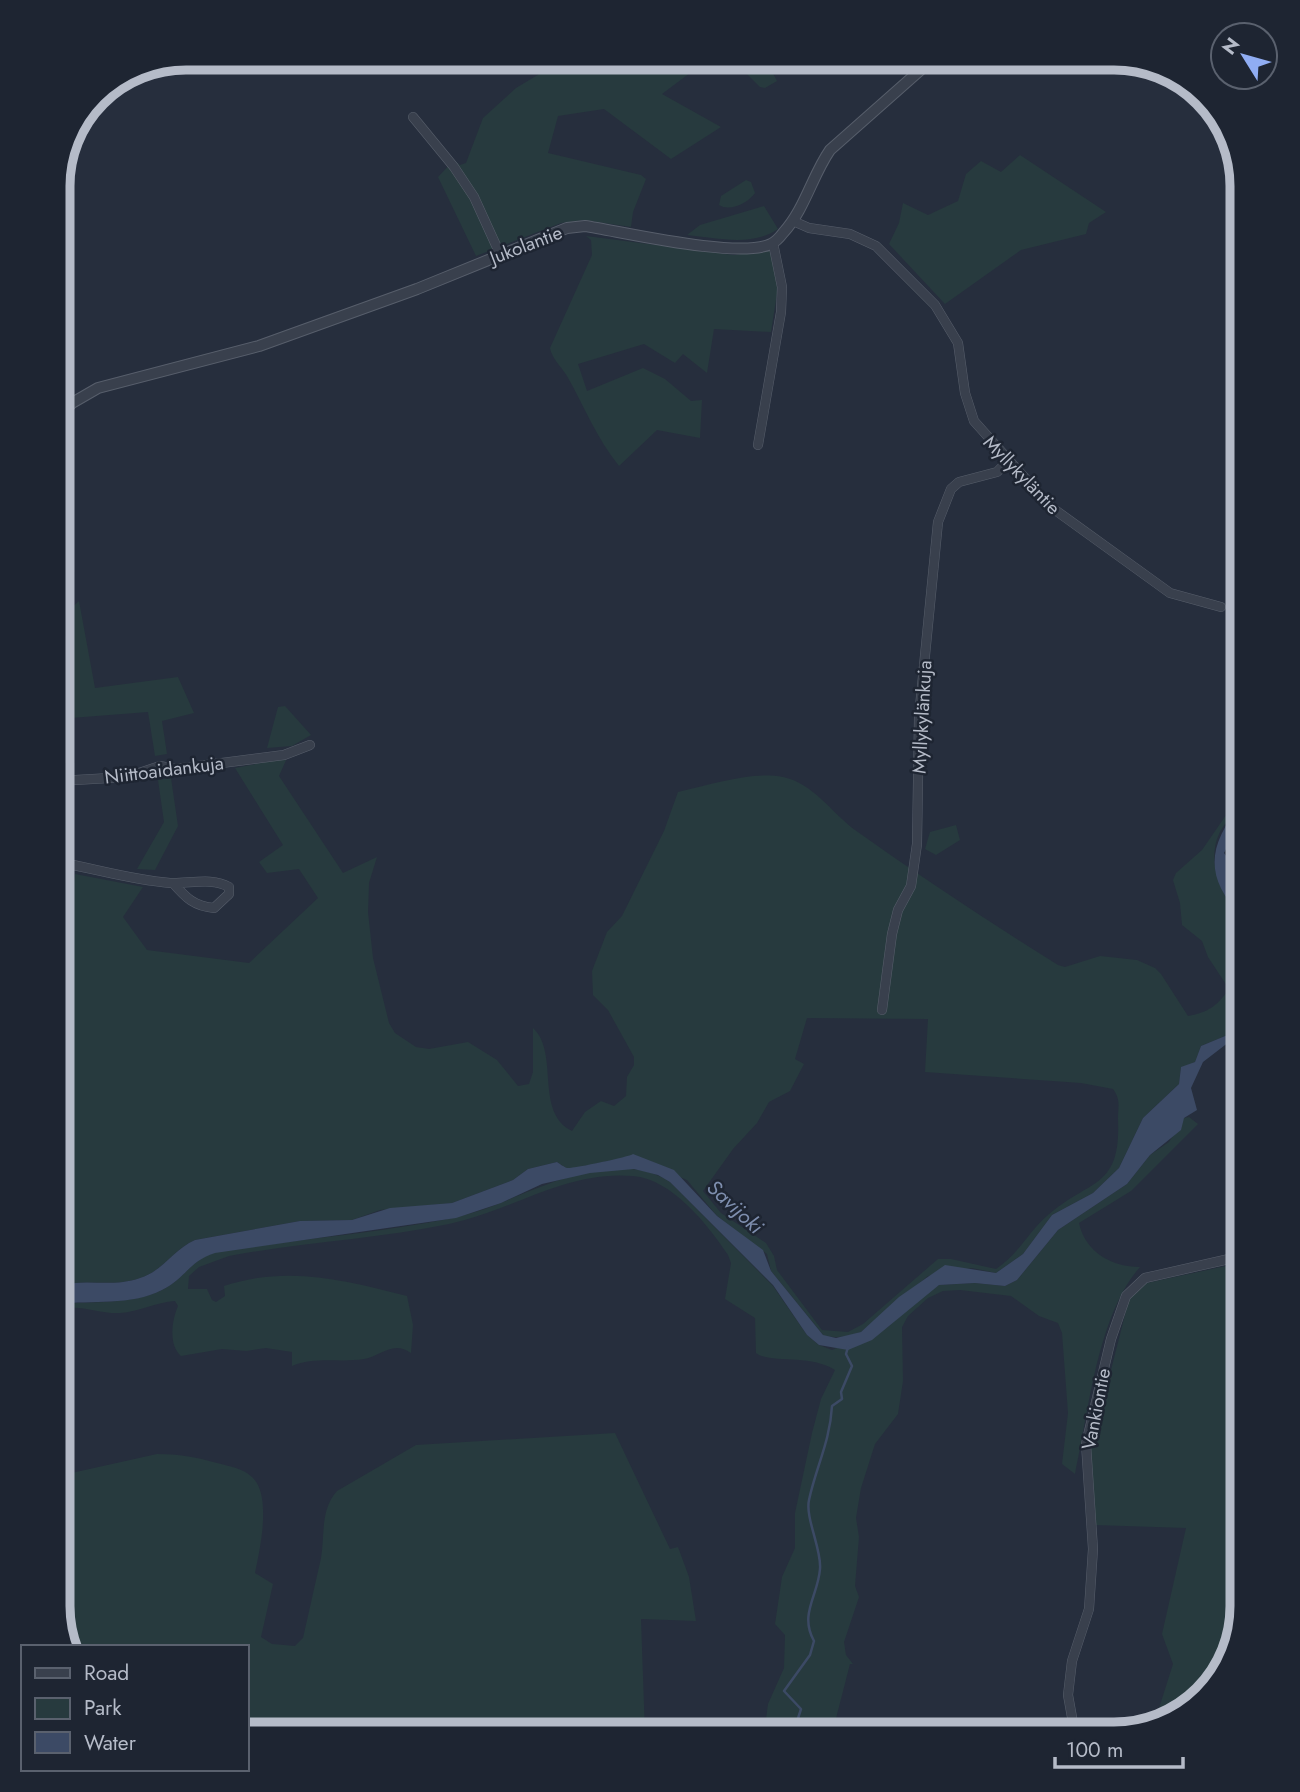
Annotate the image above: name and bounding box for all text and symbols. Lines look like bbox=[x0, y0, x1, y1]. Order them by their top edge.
north arrow bbox=[1209, 21, 1279, 91]
text: N bbox=[1215, 32, 1246, 60]
street label: Jukolantie bbox=[483, 219, 566, 272]
street label: Myllykyläntie bbox=[977, 429, 1067, 521]
street label: Myllykylänkuja bbox=[906, 660, 938, 774]
street label: Niittoaidankuja bbox=[103, 749, 225, 791]
water label: Savijoki bbox=[700, 1173, 770, 1241]
street label: Vankiontie bbox=[1075, 1366, 1117, 1452]
legend bbox=[21, 1645, 248, 1771]
text: Road bbox=[84, 1658, 129, 1688]
text: Park bbox=[84, 1693, 122, 1723]
scale bar bbox=[1055, 1726, 1183, 1770]
text: Water bbox=[84, 1728, 137, 1758]
text: 100 m bbox=[1066, 1735, 1123, 1765]

